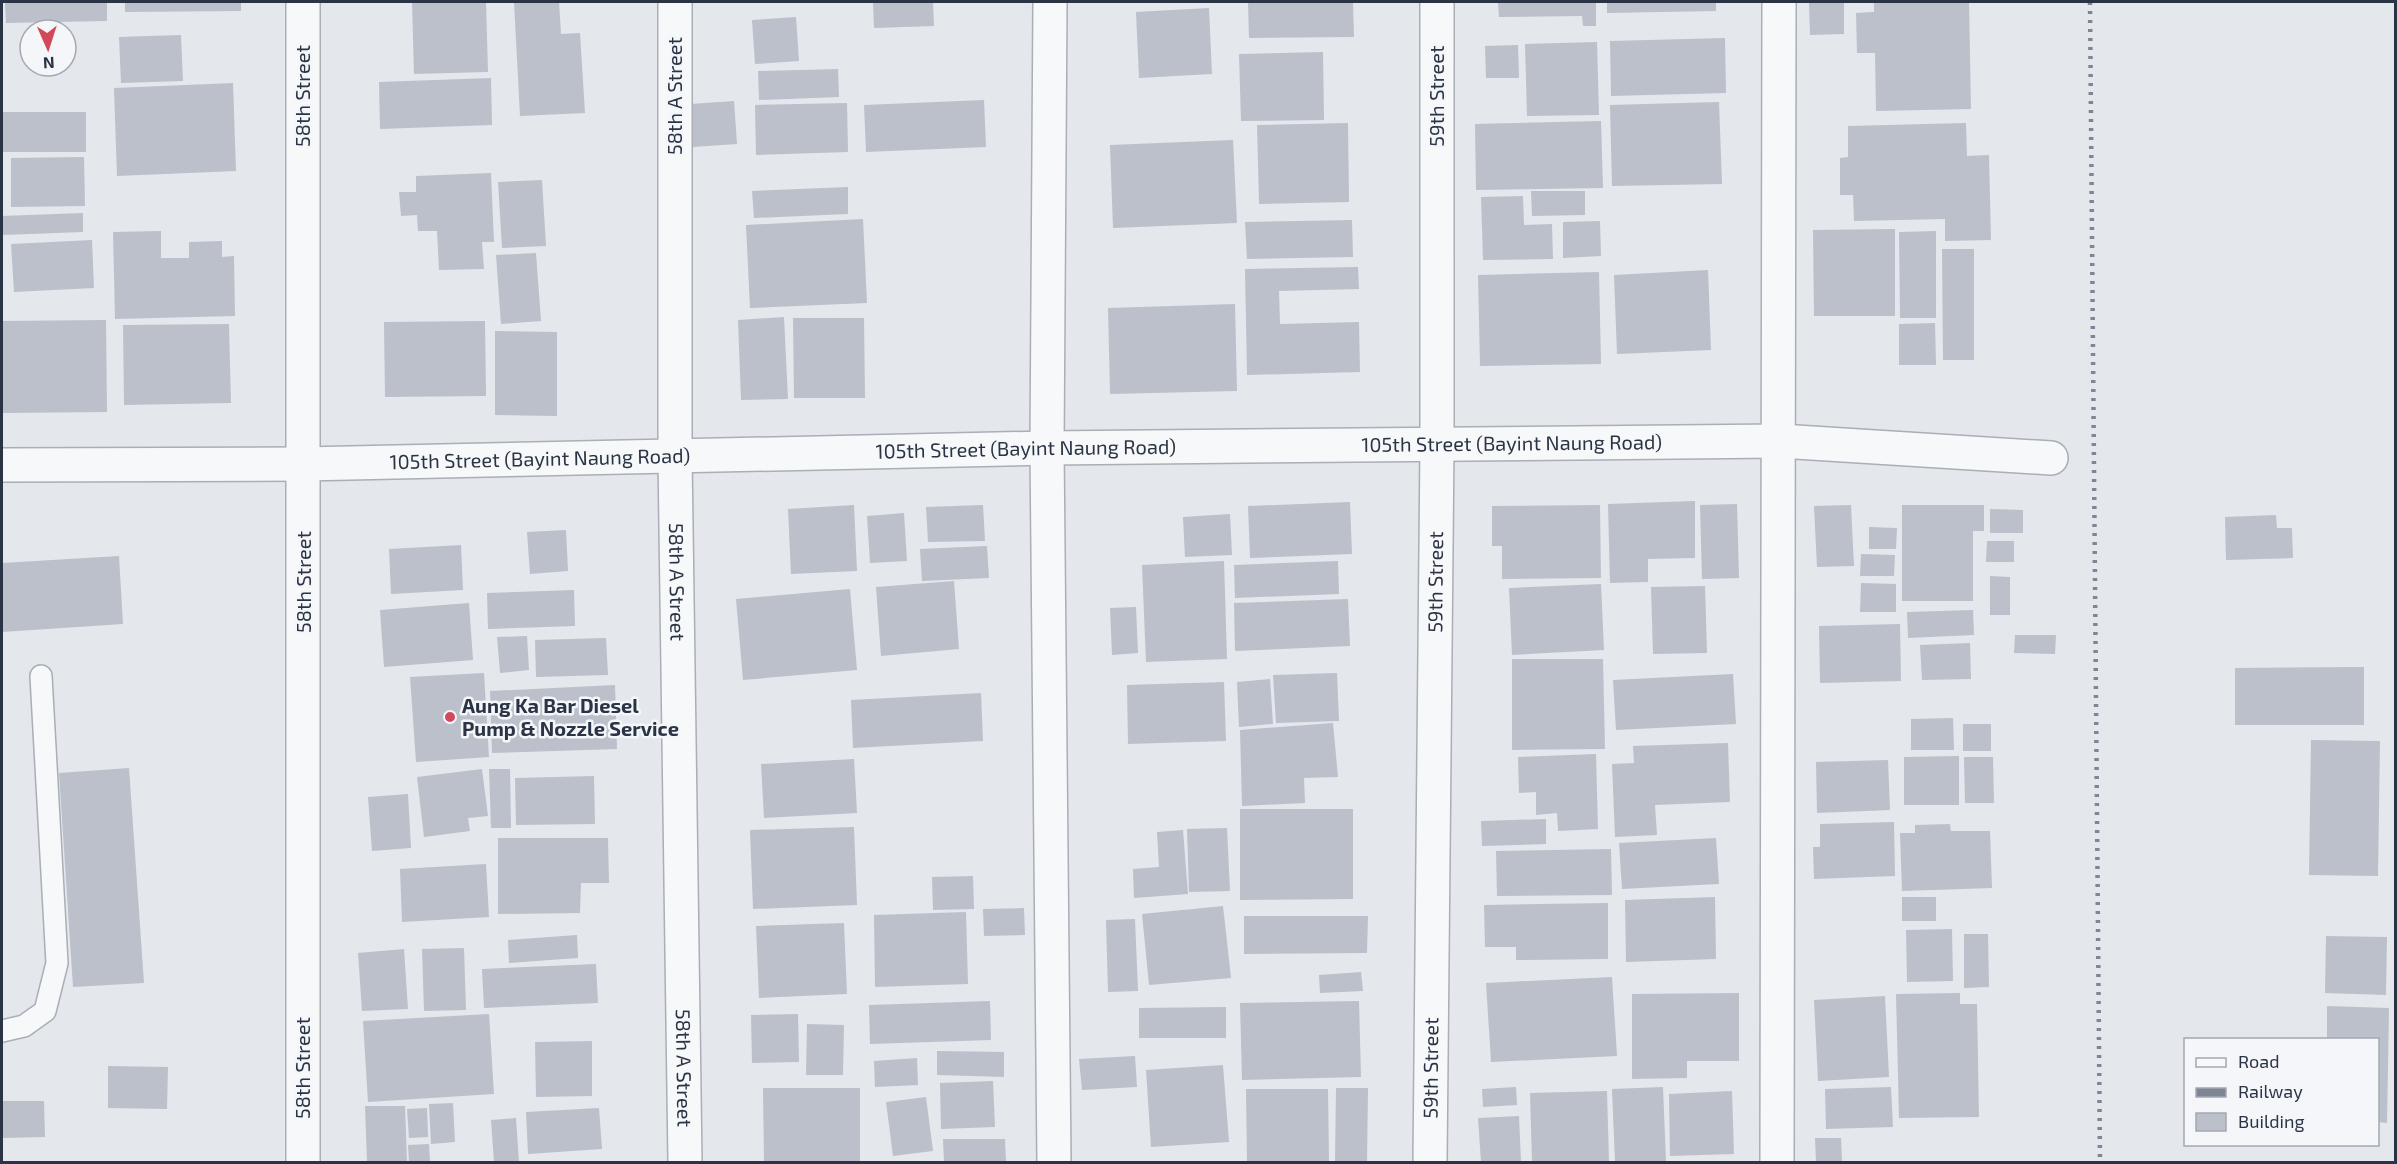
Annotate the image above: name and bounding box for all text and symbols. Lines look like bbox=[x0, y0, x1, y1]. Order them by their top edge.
north arrow bbox=[18, 18, 78, 78]
street label: 58th A Street bbox=[662, 37, 686, 155]
street label: 58th Street bbox=[290, 45, 314, 147]
street label: 59th Street bbox=[1424, 45, 1448, 147]
text: N bbox=[43, 54, 55, 73]
street label: 105th Street (Bayint Naung Road) bbox=[1361, 429, 1662, 456]
street label: 105th Street (Bayint Naung Road) bbox=[875, 434, 1176, 463]
street label: 105th Street (Bayint Naung Road) bbox=[389, 443, 690, 473]
street label: 58th A Street bbox=[665, 523, 691, 642]
street label: 58th Street bbox=[291, 531, 315, 633]
street label: 59th Street bbox=[1422, 531, 1447, 633]
place label: Aung Ka Bar Diesel Pump & Nozzle Service bbox=[462, 693, 679, 740]
marker: Aung Ka Bar Diesel Pump & Nozzle Service bbox=[443, 710, 457, 724]
street label: 58th A Street bbox=[672, 1009, 698, 1128]
street label: 58th Street bbox=[290, 1017, 314, 1119]
street label: 59th Street bbox=[1417, 1017, 1442, 1119]
legend bbox=[2184, 1038, 2379, 1146]
text: Road bbox=[2238, 1050, 2279, 1072]
text: Railway bbox=[2238, 1080, 2303, 1102]
text: Building bbox=[2238, 1110, 2305, 1132]

